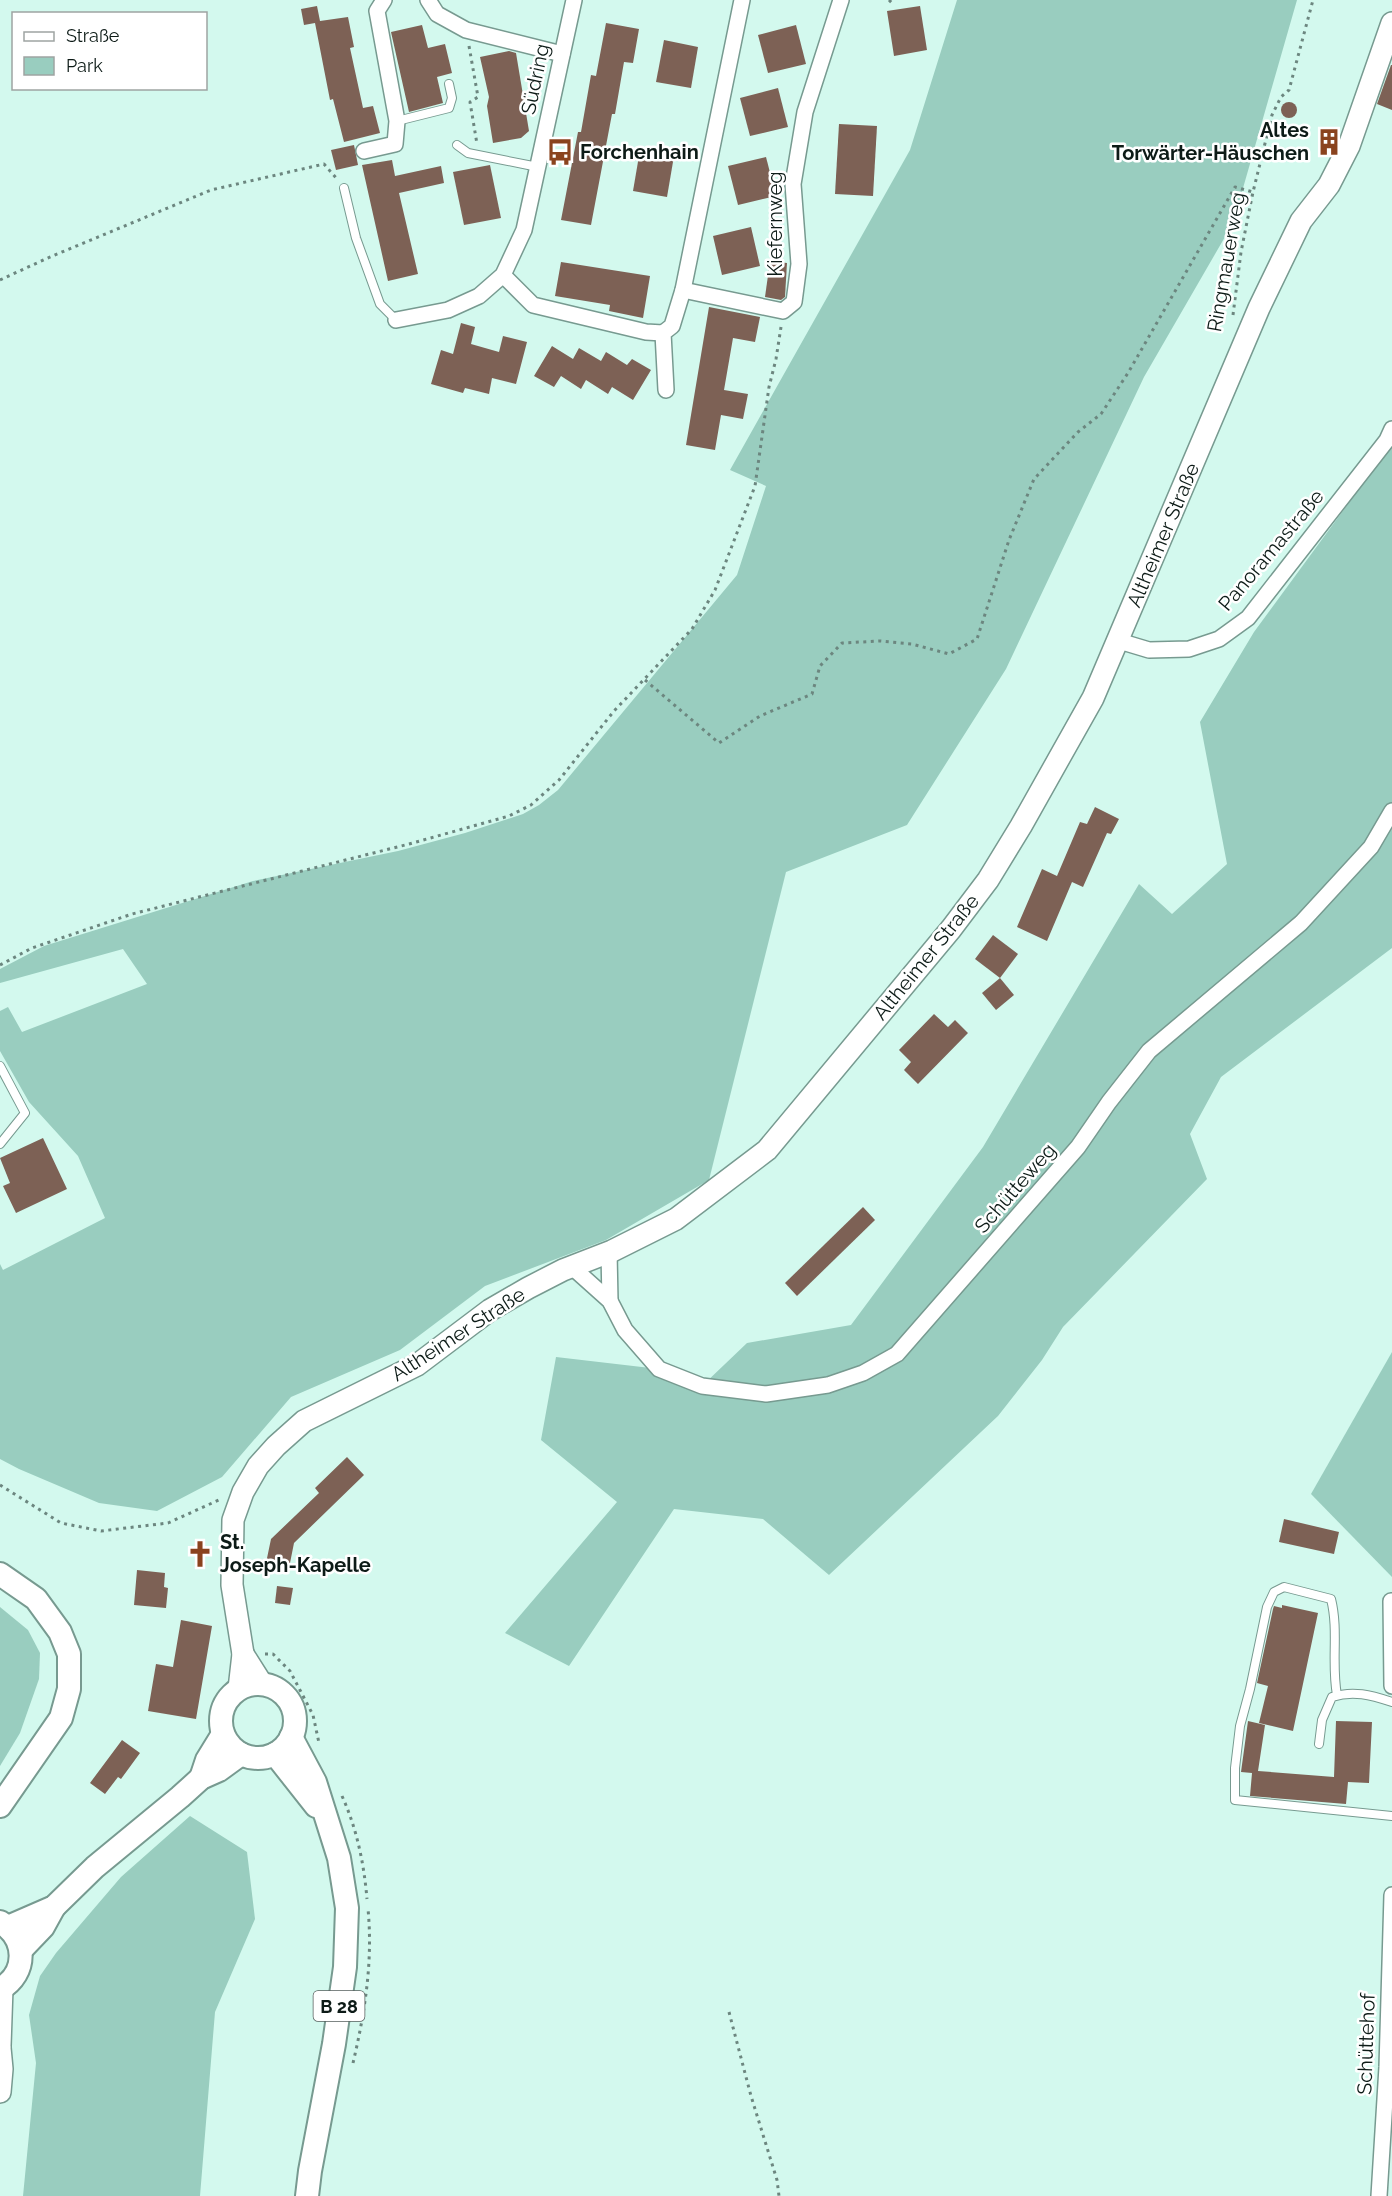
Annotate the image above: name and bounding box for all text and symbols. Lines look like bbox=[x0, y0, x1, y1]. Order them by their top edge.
legend bbox=[12, 12, 207, 90]
text: Straße bbox=[66, 25, 120, 46]
street label: Südring bbox=[516, 41, 554, 117]
text: Park bbox=[66, 55, 103, 76]
place label: Altes Torwärter-Häuschen bbox=[1112, 118, 1309, 165]
building icon: Altes Torwärter-Häuschen bbox=[1314, 127, 1344, 157]
bus stop icon: Forchenhain bbox=[545, 137, 575, 167]
place label: Forchenhain bbox=[580, 140, 699, 164]
street label: Kiefernweg bbox=[763, 171, 787, 277]
street label: Ringmauerweg bbox=[1202, 190, 1250, 334]
street label: Altheimer Straße bbox=[1122, 459, 1204, 611]
street label: Panoramastraße bbox=[1213, 484, 1329, 616]
street label: Altheimer Straße bbox=[868, 889, 984, 1025]
street label: Schütteweg bbox=[969, 1138, 1061, 1238]
street label: Altheimer Straße bbox=[387, 1282, 530, 1386]
place label: St. Joseph-Kapelle bbox=[220, 1530, 371, 1577]
church icon: St. Joseph-Kapelle bbox=[185, 1539, 215, 1569]
road number: B 28 bbox=[314, 1991, 364, 2021]
street label: Schüttehof bbox=[1352, 1991, 1380, 2095]

